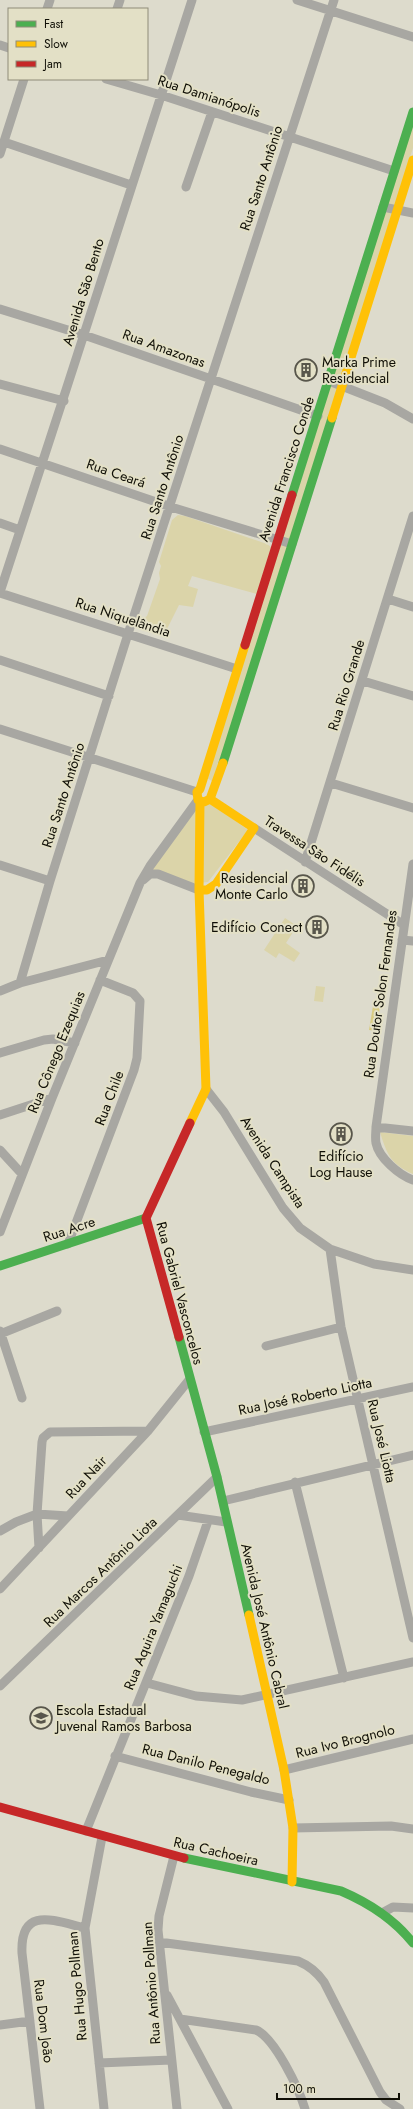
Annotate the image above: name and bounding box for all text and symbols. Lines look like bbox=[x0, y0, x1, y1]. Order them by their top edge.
legend bbox=[8, 8, 148, 80]
text: Fast bbox=[44, 15, 63, 33]
text: Slow bbox=[44, 35, 69, 53]
text: Jam bbox=[42, 55, 62, 73]
street label: Rua Damianópolis bbox=[155, 70, 263, 122]
street label: Rua Santo Antônio bbox=[235, 123, 288, 233]
street label: Avenida São Bento bbox=[57, 236, 109, 348]
street label: Rua Amazonas bbox=[120, 324, 208, 372]
place label: Marka Prime Residencial bbox=[322, 352, 396, 388]
building icon: Marka Prime Residencial bbox=[293, 357, 319, 383]
street label: Avenida Francisco Conde bbox=[253, 394, 319, 544]
street label: Rua Santo Antônio bbox=[136, 432, 189, 542]
street label: Rua Ceará bbox=[84, 454, 148, 492]
street label: Rua Niquelândia bbox=[73, 592, 173, 642]
street label: Rua Rio Grande bbox=[323, 637, 369, 733]
street label: Rua Santo Antônio bbox=[37, 740, 90, 850]
street label: Travessa São Fidélis bbox=[261, 811, 370, 891]
place label: Residencial Monte Carlo bbox=[215, 868, 288, 904]
building icon: Residencial Monte Carlo bbox=[290, 873, 316, 899]
street label: Rua Doutor Solon Fernandes bbox=[358, 908, 402, 1079]
building icon: Edifício Conect bbox=[304, 914, 330, 940]
place label: Edifício Conect bbox=[211, 917, 303, 937]
street label: Rua Cônego Ezequias bbox=[22, 988, 90, 1116]
street label: Rua Chile bbox=[89, 1068, 129, 1128]
street label: Avenida Campista bbox=[236, 1112, 310, 1212]
building icon: Edifício Log Hause bbox=[328, 1121, 354, 1147]
place label: Edifício Log Hause bbox=[309, 1146, 373, 1182]
street label: Rua Acre bbox=[40, 1211, 98, 1247]
street label: Rua Gabriel Vasconcelos bbox=[151, 1219, 209, 1367]
street label: Rua José Roberto Liotta bbox=[236, 1372, 374, 1420]
street label: Rua José Liotta bbox=[363, 1397, 401, 1485]
street label: Rua Nair bbox=[61, 1451, 111, 1503]
street label: Rua Marcos Antônio Liota bbox=[39, 1512, 161, 1632]
street label: Avenida José Antônio Cabral bbox=[236, 1541, 294, 1711]
street label: Rua Aquira Yamaguchi bbox=[119, 1561, 187, 1693]
place label: Escola Estadual Juvenal Ramos Barbosa bbox=[54, 1700, 192, 1736]
school or university icon: Escola Estadual Juvenal Ramos Barbosa bbox=[28, 1705, 54, 1731]
street label: Rua Ivo Brognolo bbox=[293, 1719, 397, 1763]
street label: Rua Danilo Penegaldo bbox=[140, 1738, 272, 1790]
street label: Rua Cachoeira bbox=[172, 1832, 260, 1870]
street label: Rua Antônio Pollman bbox=[137, 1921, 165, 2045]
street label: Rua Hugo Pollman bbox=[62, 1931, 92, 2041]
street label: Rua Dom João bbox=[29, 1978, 59, 2064]
scale bar bbox=[277, 2075, 399, 2101]
text: 100 m bbox=[283, 2080, 316, 2098]

